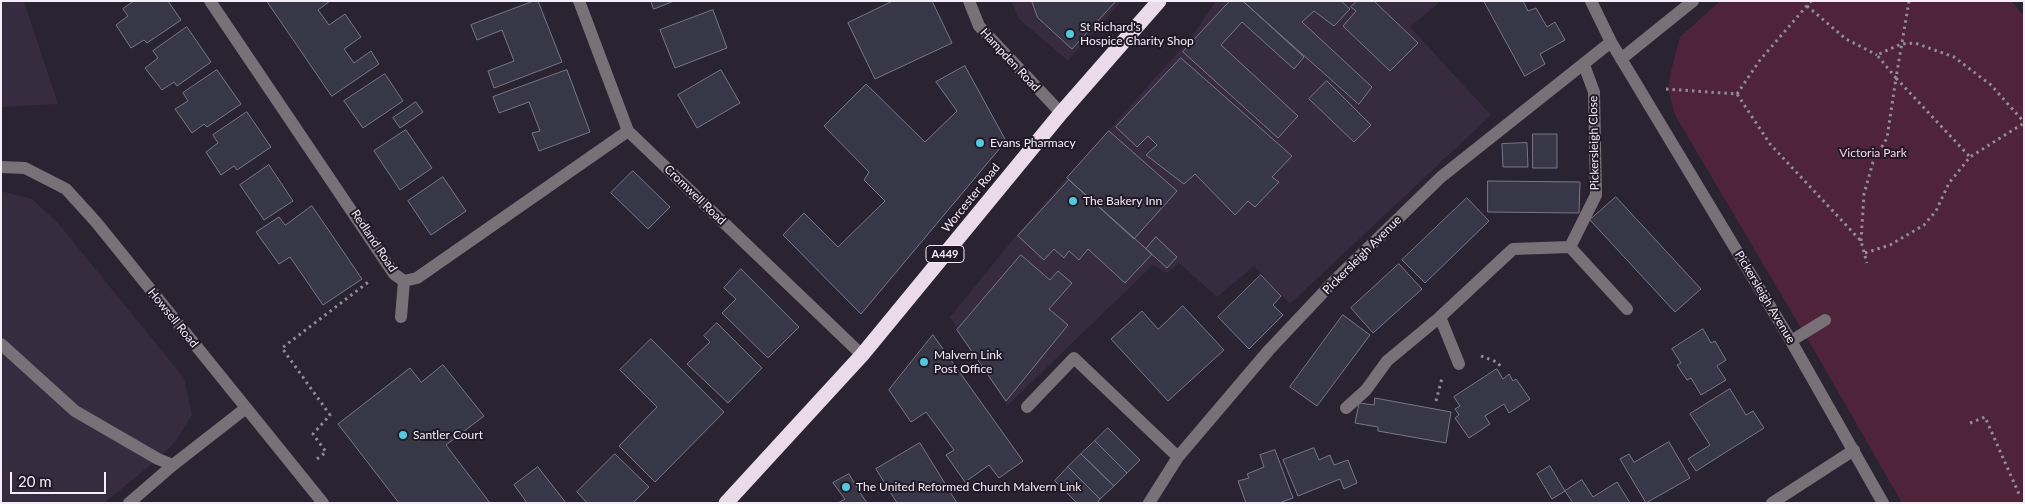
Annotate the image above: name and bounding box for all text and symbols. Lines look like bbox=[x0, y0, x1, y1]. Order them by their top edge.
place label: St Richard's Hospice Charity Shop bbox=[1080, 20, 1194, 48]
street label: Hampden Road bbox=[977, 25, 1043, 95]
marker: St Richard's Hospice Charity Shop bbox=[1064, 28, 1076, 40]
street label: Pickersleigh Close bbox=[1586, 96, 1602, 190]
place label: Evans Pharmacy bbox=[990, 136, 1076, 150]
marker: Evans Pharmacy bbox=[974, 137, 986, 149]
park label: Victoria Park bbox=[1839, 146, 1907, 160]
street label: Worcester Road bbox=[939, 161, 1003, 235]
street label: Cromwell Road bbox=[661, 162, 729, 228]
place label: The Bakery Inn bbox=[1083, 194, 1162, 208]
marker: The Bakery Inn bbox=[1067, 195, 1079, 207]
street label: Redland Road bbox=[348, 207, 400, 275]
street label: Pickersleigh Avenue bbox=[1320, 213, 1404, 297]
road number: A449 bbox=[926, 245, 964, 262]
street label: Pickersleigh Avenue bbox=[1732, 248, 1798, 346]
street label: Howsell Road bbox=[145, 286, 201, 350]
place label: Malvern Link Post Office bbox=[934, 348, 1002, 376]
marker: Malvern Link Post Office bbox=[918, 356, 930, 368]
place label: Santler Court bbox=[413, 428, 483, 442]
marker: Santler Court bbox=[397, 429, 409, 441]
scale bar bbox=[12, 462, 109, 494]
text: 20 m bbox=[18, 472, 52, 490]
place label: The United Reformed Church Malvern Link bbox=[856, 480, 1081, 494]
marker: The United Reformed Church Malvern Link bbox=[840, 481, 852, 493]

